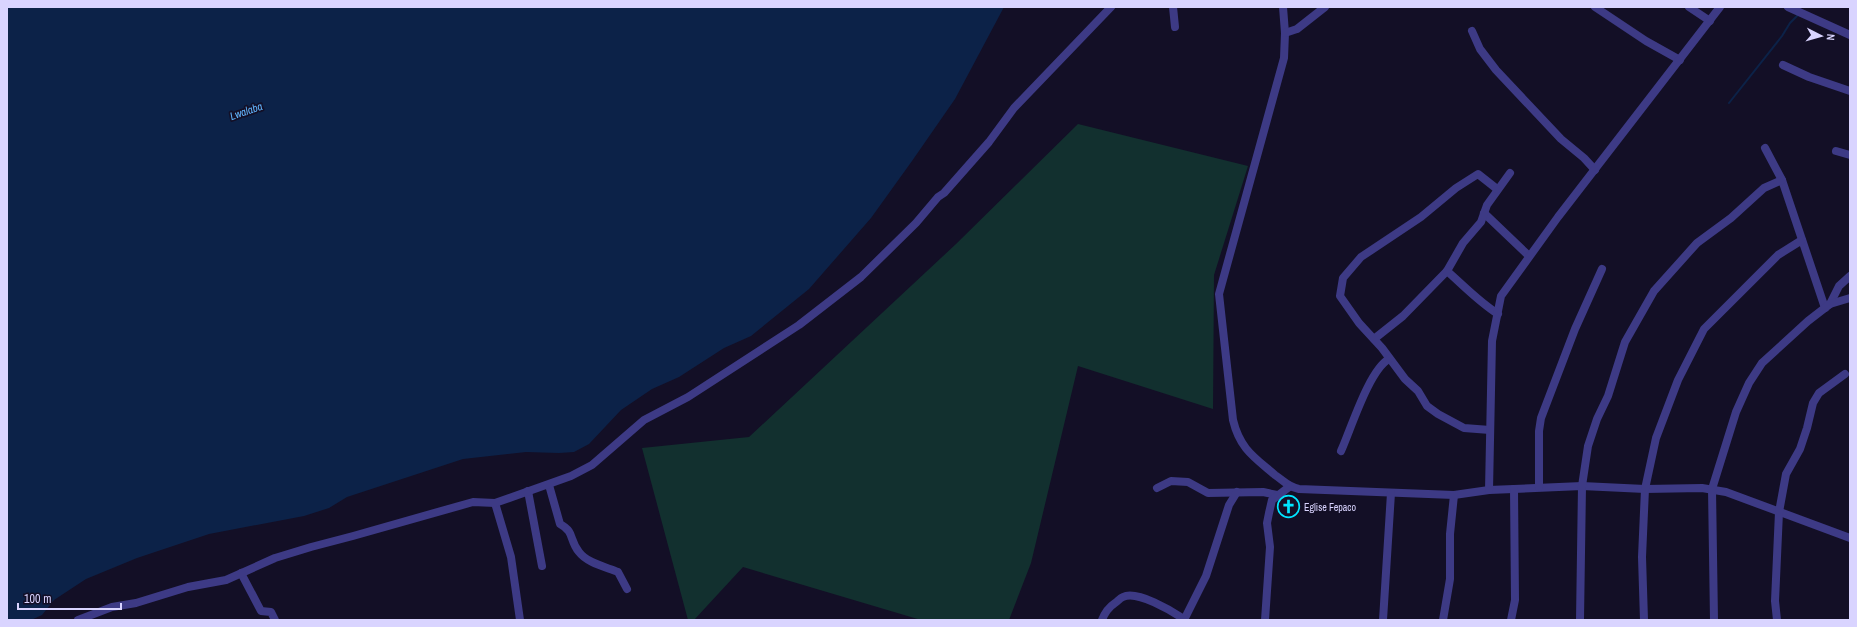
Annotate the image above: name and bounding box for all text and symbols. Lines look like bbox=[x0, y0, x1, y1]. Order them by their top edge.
north arrow bbox=[1801, 16, 1841, 56]
text: N bbox=[1824, 33, 1838, 41]
water label: Lwalaba bbox=[228, 99, 264, 123]
church icon: Eglise Fepaco bbox=[1276, 494, 1302, 520]
place label: Eglise Fepaco bbox=[1304, 501, 1356, 514]
scale bar bbox=[18, 585, 121, 611]
text: 100 m bbox=[24, 591, 51, 607]

